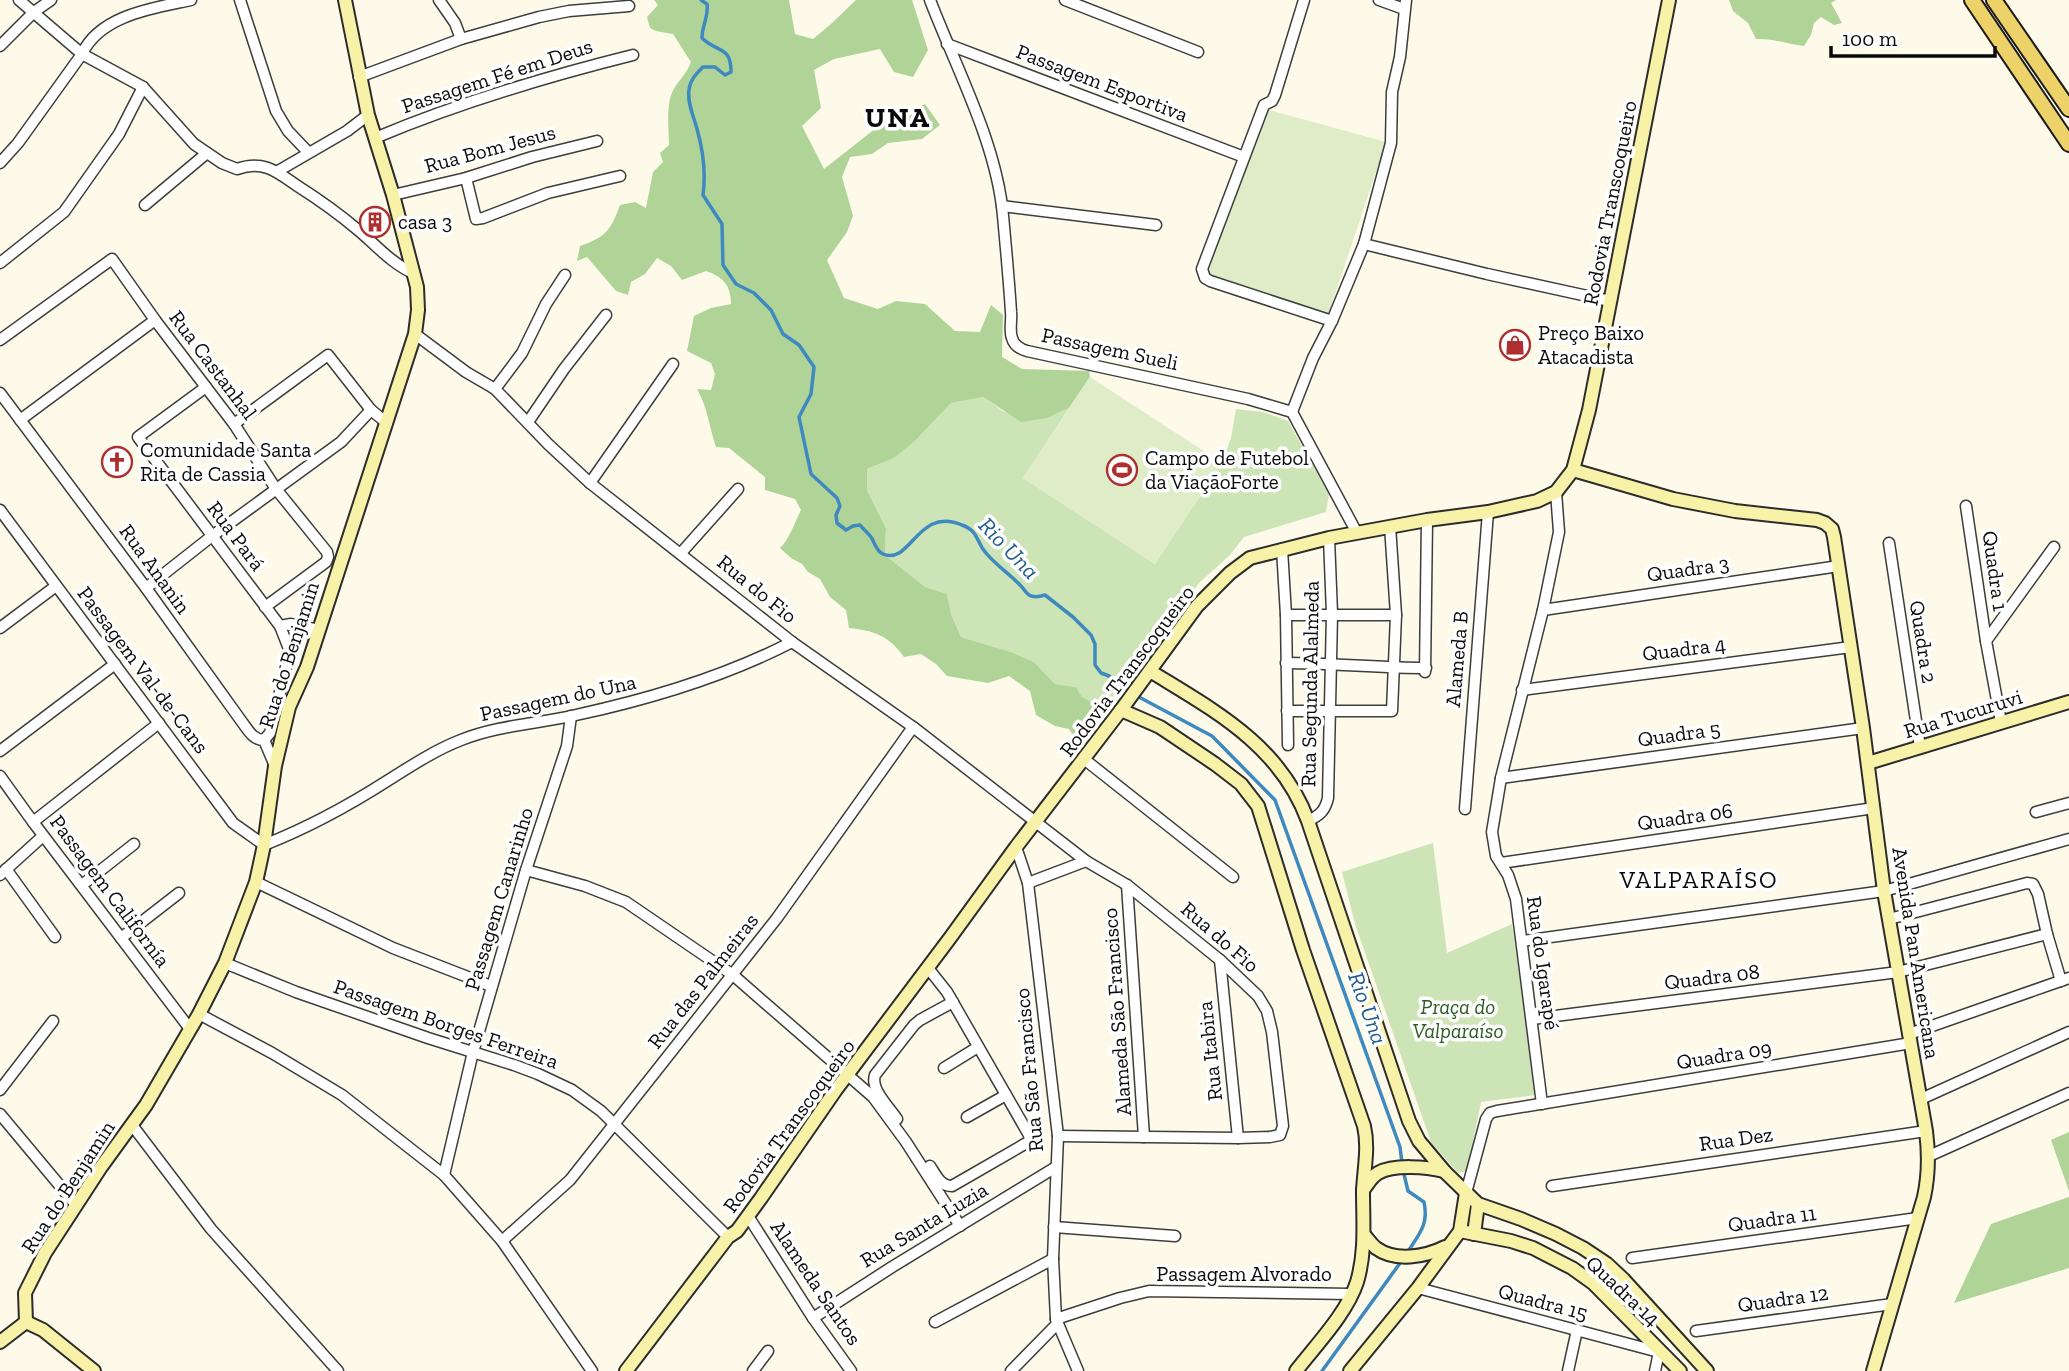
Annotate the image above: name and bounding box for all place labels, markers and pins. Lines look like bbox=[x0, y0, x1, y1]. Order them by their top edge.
building icon: casa 3 bbox=[358, 205, 392, 239]
place label: casa 3 bbox=[398, 209, 452, 234]
place label: Preço Baixo Atacadista bbox=[1538, 320, 1644, 369]
shop icon: Preço Baixo Atacadista bbox=[1498, 328, 1532, 362]
place label: Comunidade Santa Rita de Cassia bbox=[140, 437, 311, 486]
church icon: Comunidade Santa Rita de Cassia bbox=[100, 445, 134, 479]
place label: Campo de Futebol da ViaçãoForte bbox=[1145, 445, 1309, 494]
sports icon: Campo de Futebol da ViaçãoForte bbox=[1105, 453, 1139, 487]

